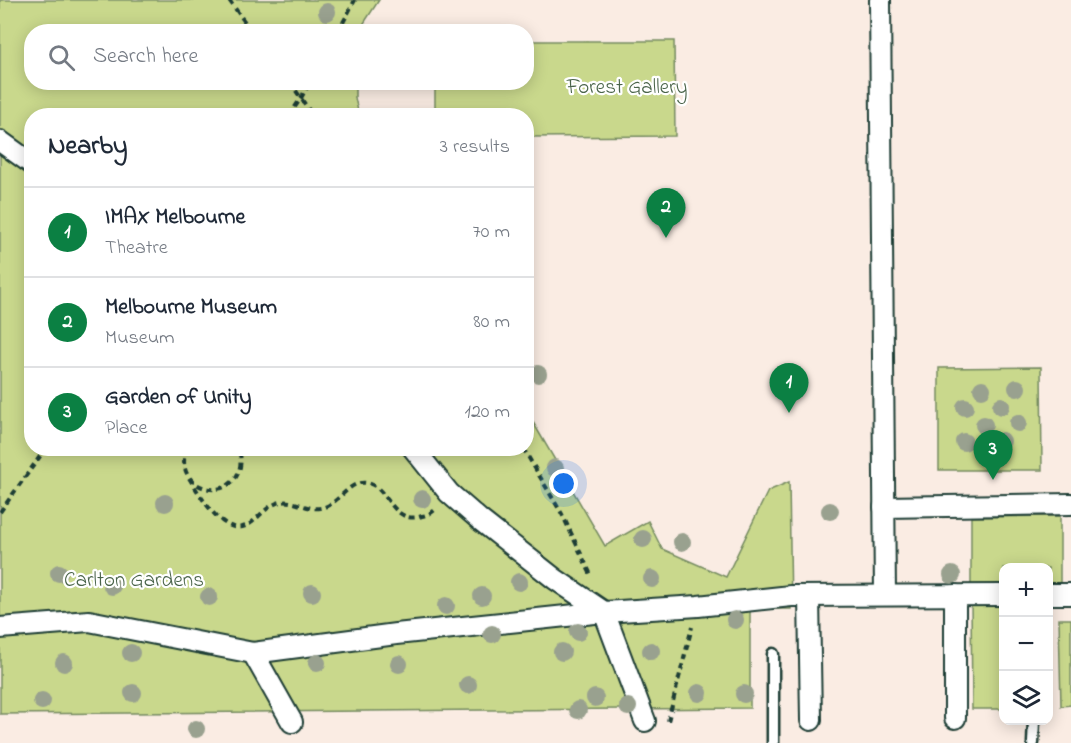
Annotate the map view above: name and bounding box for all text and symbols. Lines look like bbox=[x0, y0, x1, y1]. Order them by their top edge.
search box bbox=[24, 24, 534, 90]
icon: search bbox=[45, 41, 78, 74]
text: Search here bbox=[93, 41, 198, 73]
park label: Forest Gallery bbox=[566, 73, 687, 105]
text: Nearby bbox=[48, 128, 127, 166]
text: 3 results bbox=[440, 133, 510, 162]
pin: 2 bbox=[646, 188, 686, 238]
text: IMAX Melbourne bbox=[105, 202, 245, 234]
text: 1 bbox=[64, 218, 71, 247]
text: 70 m bbox=[473, 218, 510, 247]
text: Theatre bbox=[105, 234, 168, 263]
text: Melbourne Museum bbox=[105, 292, 277, 324]
text: 2 bbox=[63, 308, 72, 337]
text: 80 m bbox=[473, 308, 510, 337]
text: Museum bbox=[105, 324, 175, 353]
pin: 1 bbox=[770, 364, 808, 413]
text: Garden of Unity bbox=[105, 382, 252, 414]
text: 3 bbox=[63, 398, 72, 427]
text: 120 m bbox=[465, 398, 510, 427]
text: Place bbox=[105, 414, 147, 443]
pin: 3 bbox=[974, 430, 1012, 480]
your location bbox=[549, 469, 578, 498]
map controls bbox=[999, 563, 1053, 725]
button: + bbox=[999, 563, 1053, 617]
park label: Carlton Gardens bbox=[64, 566, 204, 596]
button: − bbox=[999, 617, 1053, 671]
button: layers bbox=[999, 671, 1053, 725]

